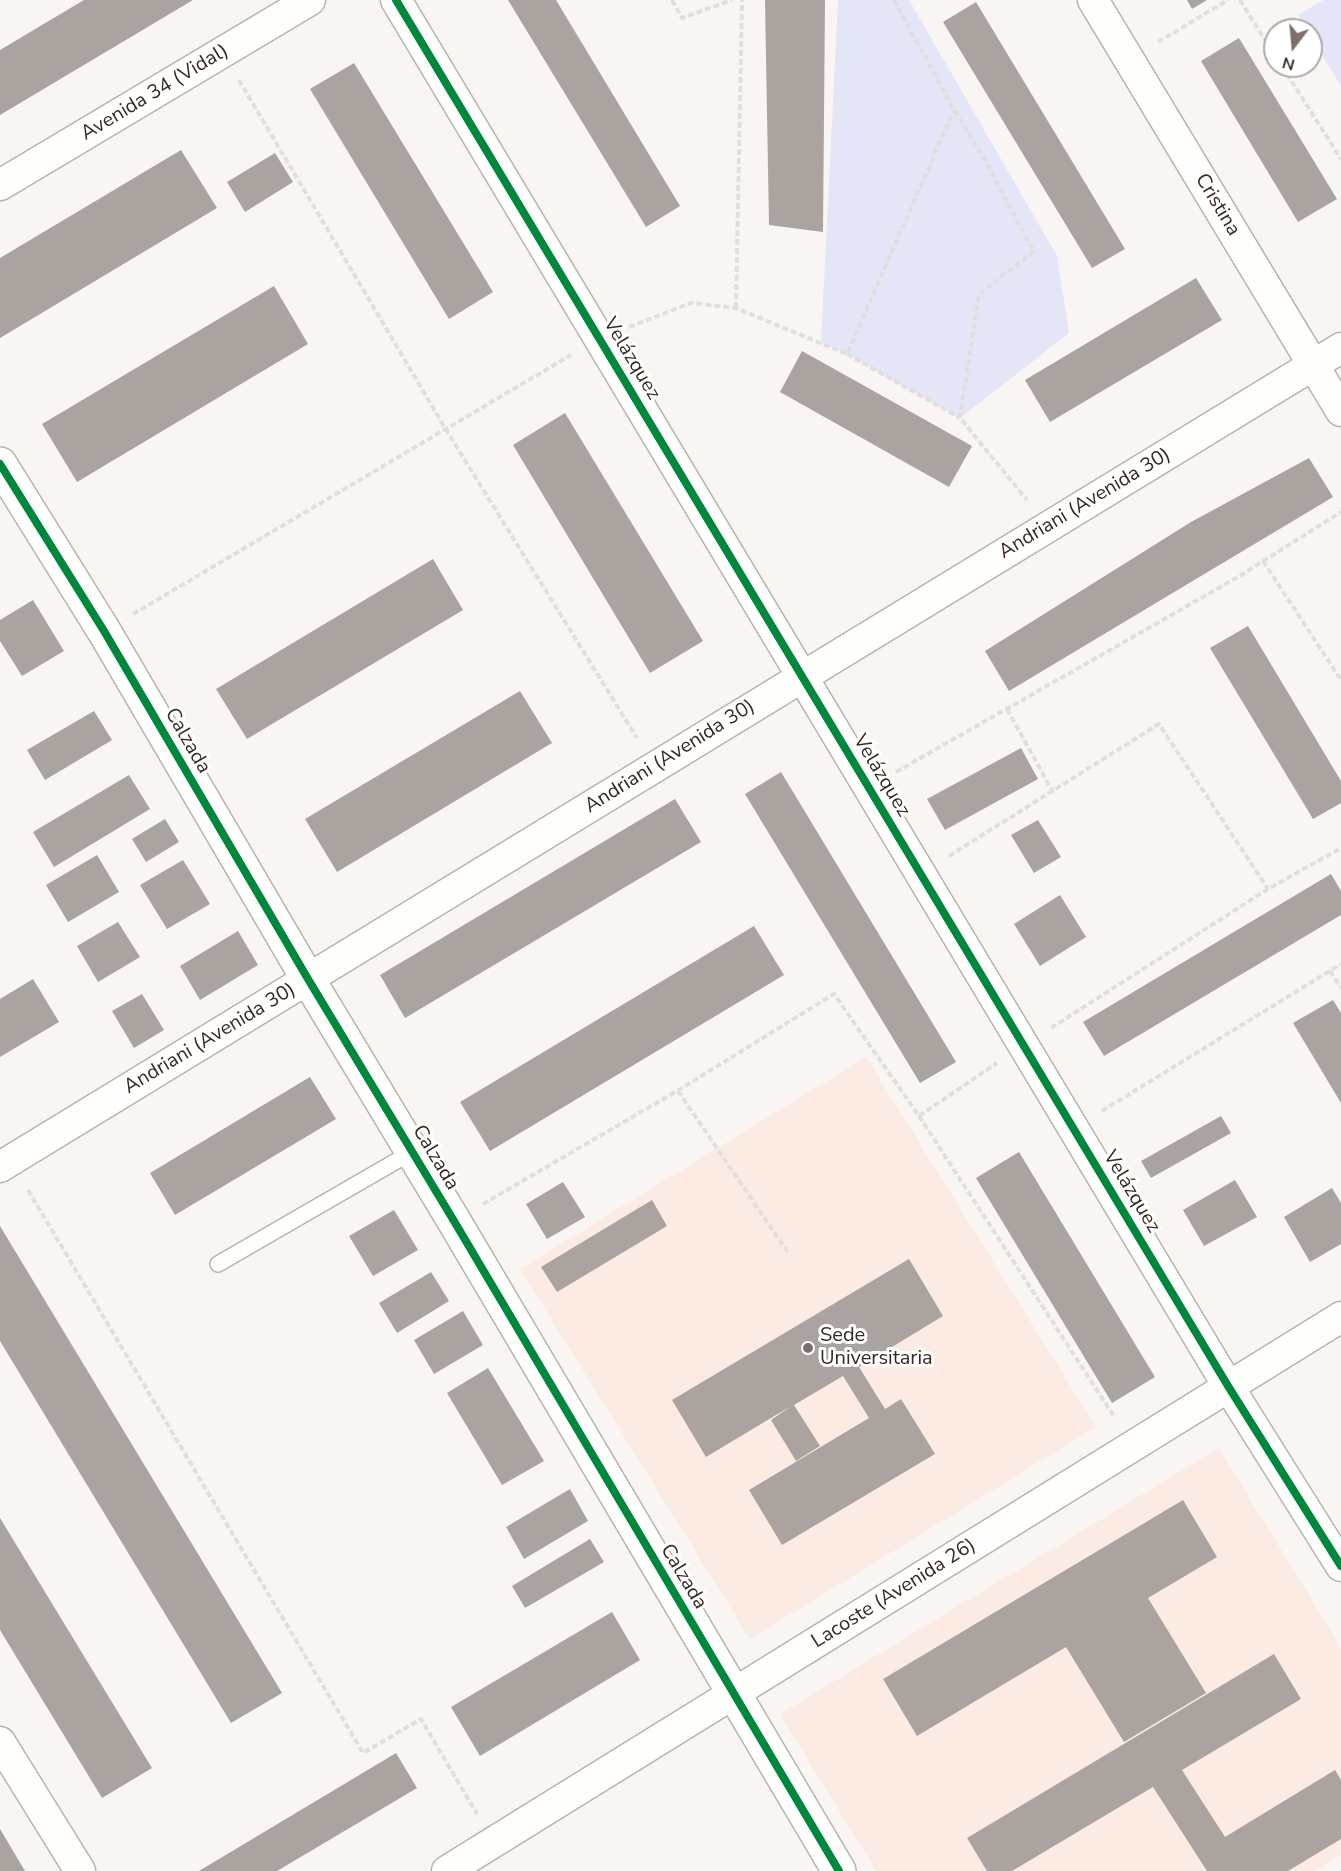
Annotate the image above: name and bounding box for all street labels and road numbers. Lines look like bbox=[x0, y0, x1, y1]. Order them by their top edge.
street label: Avenida 34 (Vidal) bbox=[77, 39, 233, 147]
street label: Cristina bbox=[1189, 170, 1245, 240]
street label: Velázquez bbox=[597, 314, 665, 404]
street label: Andriani (Avenida 30) bbox=[995, 443, 1175, 565]
street label: Andriani (Avenida 30) bbox=[581, 695, 759, 819]
street label: Calzada bbox=[159, 704, 215, 778]
street label: Velázquez bbox=[847, 731, 915, 821]
street label: Andriani (Avenida 30) bbox=[120, 978, 300, 1100]
street label: Calzada bbox=[406, 1121, 464, 1195]
street label: Velázquez bbox=[1097, 1147, 1165, 1237]
street label: Lacoste (Avenida 26) bbox=[808, 1534, 980, 1654]
street label: Calzada bbox=[654, 1540, 712, 1614]

